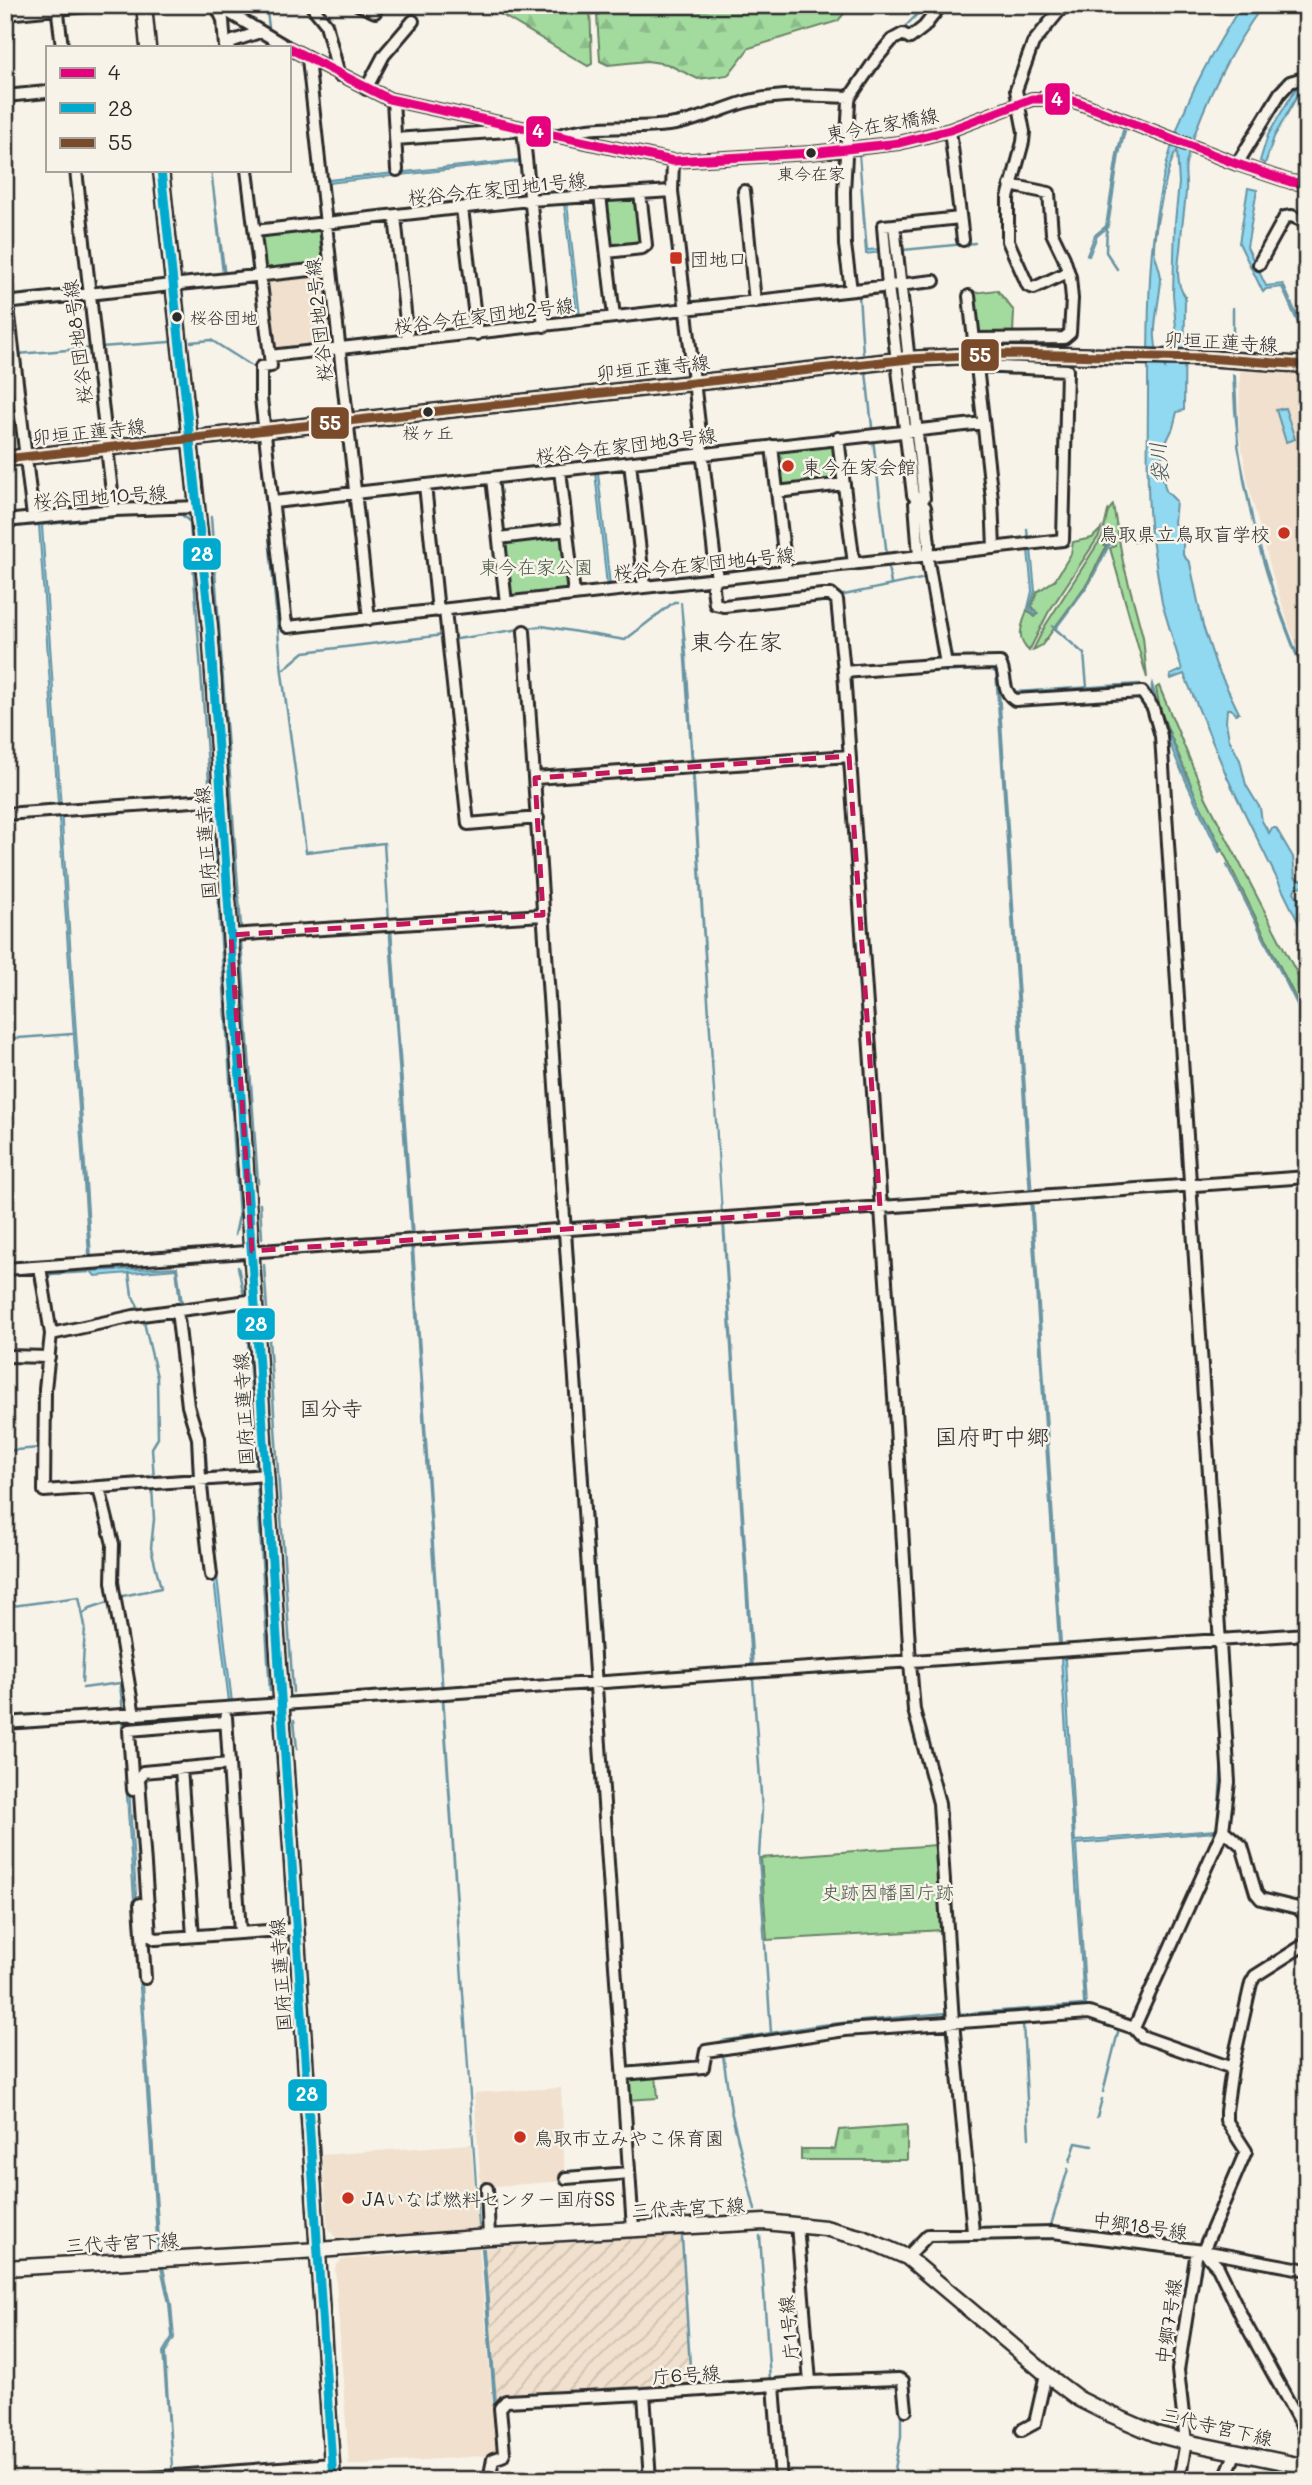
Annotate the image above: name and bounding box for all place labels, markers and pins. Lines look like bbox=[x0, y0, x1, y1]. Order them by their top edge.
marker: 東今在家 bbox=[804, 146, 818, 160]
place label: 東今在家 bbox=[777, 162, 845, 184]
place label: 団地口 bbox=[690, 246, 747, 271]
marker: 団地口 bbox=[668, 250, 684, 266]
place label: 桜谷団地 bbox=[190, 306, 258, 328]
marker: 桜谷団地 bbox=[170, 310, 184, 324]
marker: 桜ヶ丘 bbox=[421, 405, 435, 419]
place label: 桜ヶ丘 bbox=[403, 421, 454, 443]
place label: 東今在家会館 bbox=[802, 454, 916, 479]
marker: 東今在家会館 bbox=[780, 458, 796, 474]
place label: 鳥取県立鳥取盲学校 bbox=[1099, 521, 1270, 546]
marker: 鳥取県立鳥取盲学校 bbox=[1276, 525, 1292, 541]
place label: 鳥取市立みやこ保育園 bbox=[534, 2125, 724, 2150]
marker: 鳥取市立みやこ保育園 bbox=[512, 2129, 528, 2145]
place label: JAいなば燃料センター国府SS bbox=[362, 2186, 615, 2211]
marker: JAいなば燃料センター国府SS bbox=[340, 2190, 356, 2206]

